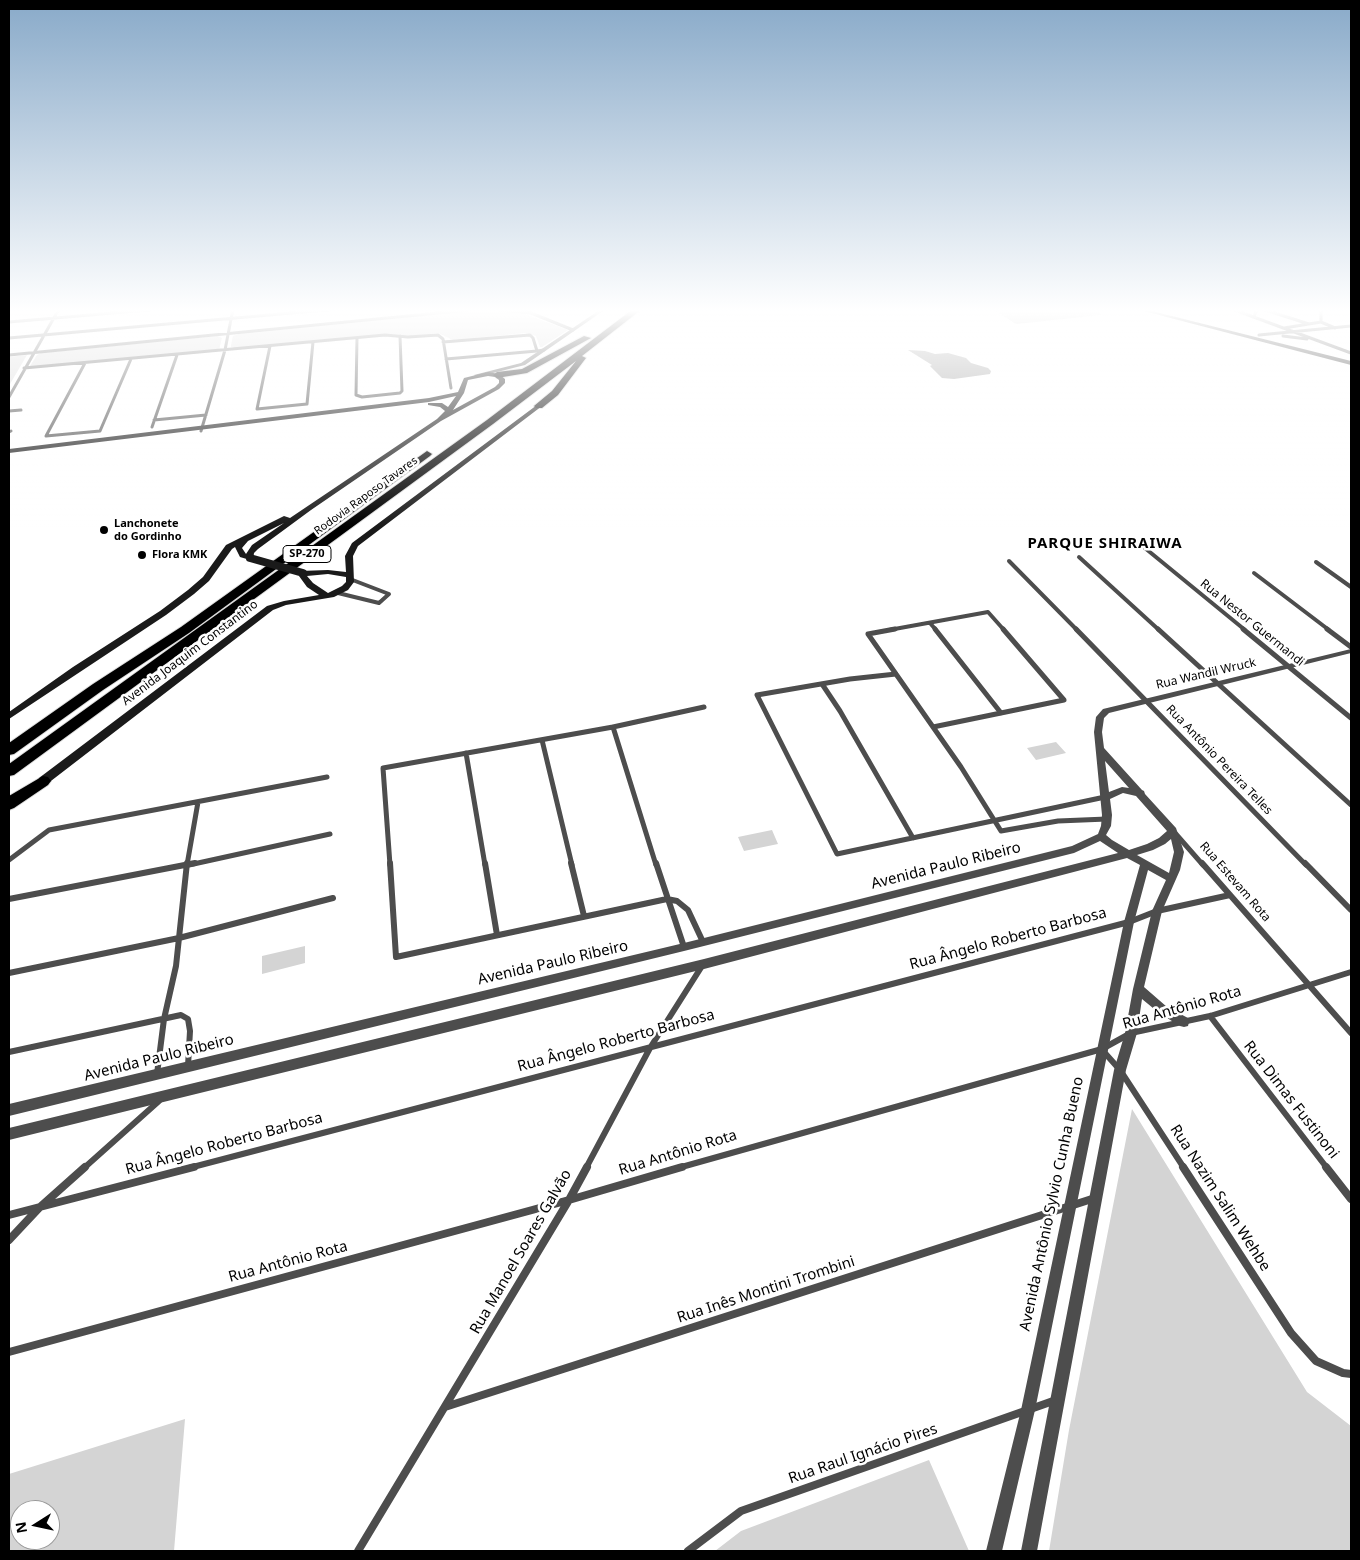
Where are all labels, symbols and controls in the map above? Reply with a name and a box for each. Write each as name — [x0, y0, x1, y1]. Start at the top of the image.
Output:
street label: Rodovia Raposo Tavares — [312, 454, 420, 538]
place label: Lanchonete do Gordinho — [114, 517, 182, 543]
marker: Lanchonete do Gordinho — [98, 524, 110, 536]
district label: PARQUE SHIRAIWA — [1026, 535, 1184, 553]
road number: SP-270 — [283, 546, 331, 562]
place label: Flora KMK — [152, 548, 207, 562]
marker: Flora KMK — [136, 549, 148, 561]
street label: Rua Nestor Guermandi — [1197, 577, 1307, 669]
street label: Avenida Joaquim Constantino — [119, 597, 261, 709]
street label: Rua Wandil Wruck — [1155, 656, 1257, 692]
street label: Rua Antônio Pereira Telles — [1163, 702, 1275, 818]
street label: Avenida Paulo Ribeiro — [869, 839, 1023, 893]
street label: Rua Estevam Rota — [1196, 839, 1274, 925]
street label: Rua Ângelo Roberto Barbosa — [908, 904, 1108, 974]
street label: Avenida Paulo Ribeiro — [476, 937, 630, 989]
street label: Rua Antônio Rota — [1121, 982, 1243, 1034]
street label: Rua Ângelo Roberto Barbosa — [516, 1006, 716, 1076]
street label: Avenida Paulo Ribeiro — [82, 1031, 236, 1085]
street label: Rua Dimas Fustinoni — [1239, 1038, 1343, 1162]
street label: Avenida Antônio Sylvio Cunha Bueno — [1016, 1075, 1088, 1333]
street label: Rua Ângelo Roberto Barbosa — [124, 1109, 324, 1179]
street label: Rua Nazim Salim Wehbe — [1166, 1121, 1274, 1275]
street label: Rua Antônio Rota — [617, 1126, 739, 1180]
street label: Rua Manoel Soares Galvão — [466, 1167, 576, 1337]
street label: Rua Antônio Rota — [226, 1237, 350, 1287]
street label: Rua Inês Montini Trombini — [675, 1253, 857, 1327]
street label: Rua Raul Ignácio Pires — [786, 1420, 940, 1488]
north arrow — [10, 1500, 60, 1550]
text: N — [10, 1520, 31, 1535]

